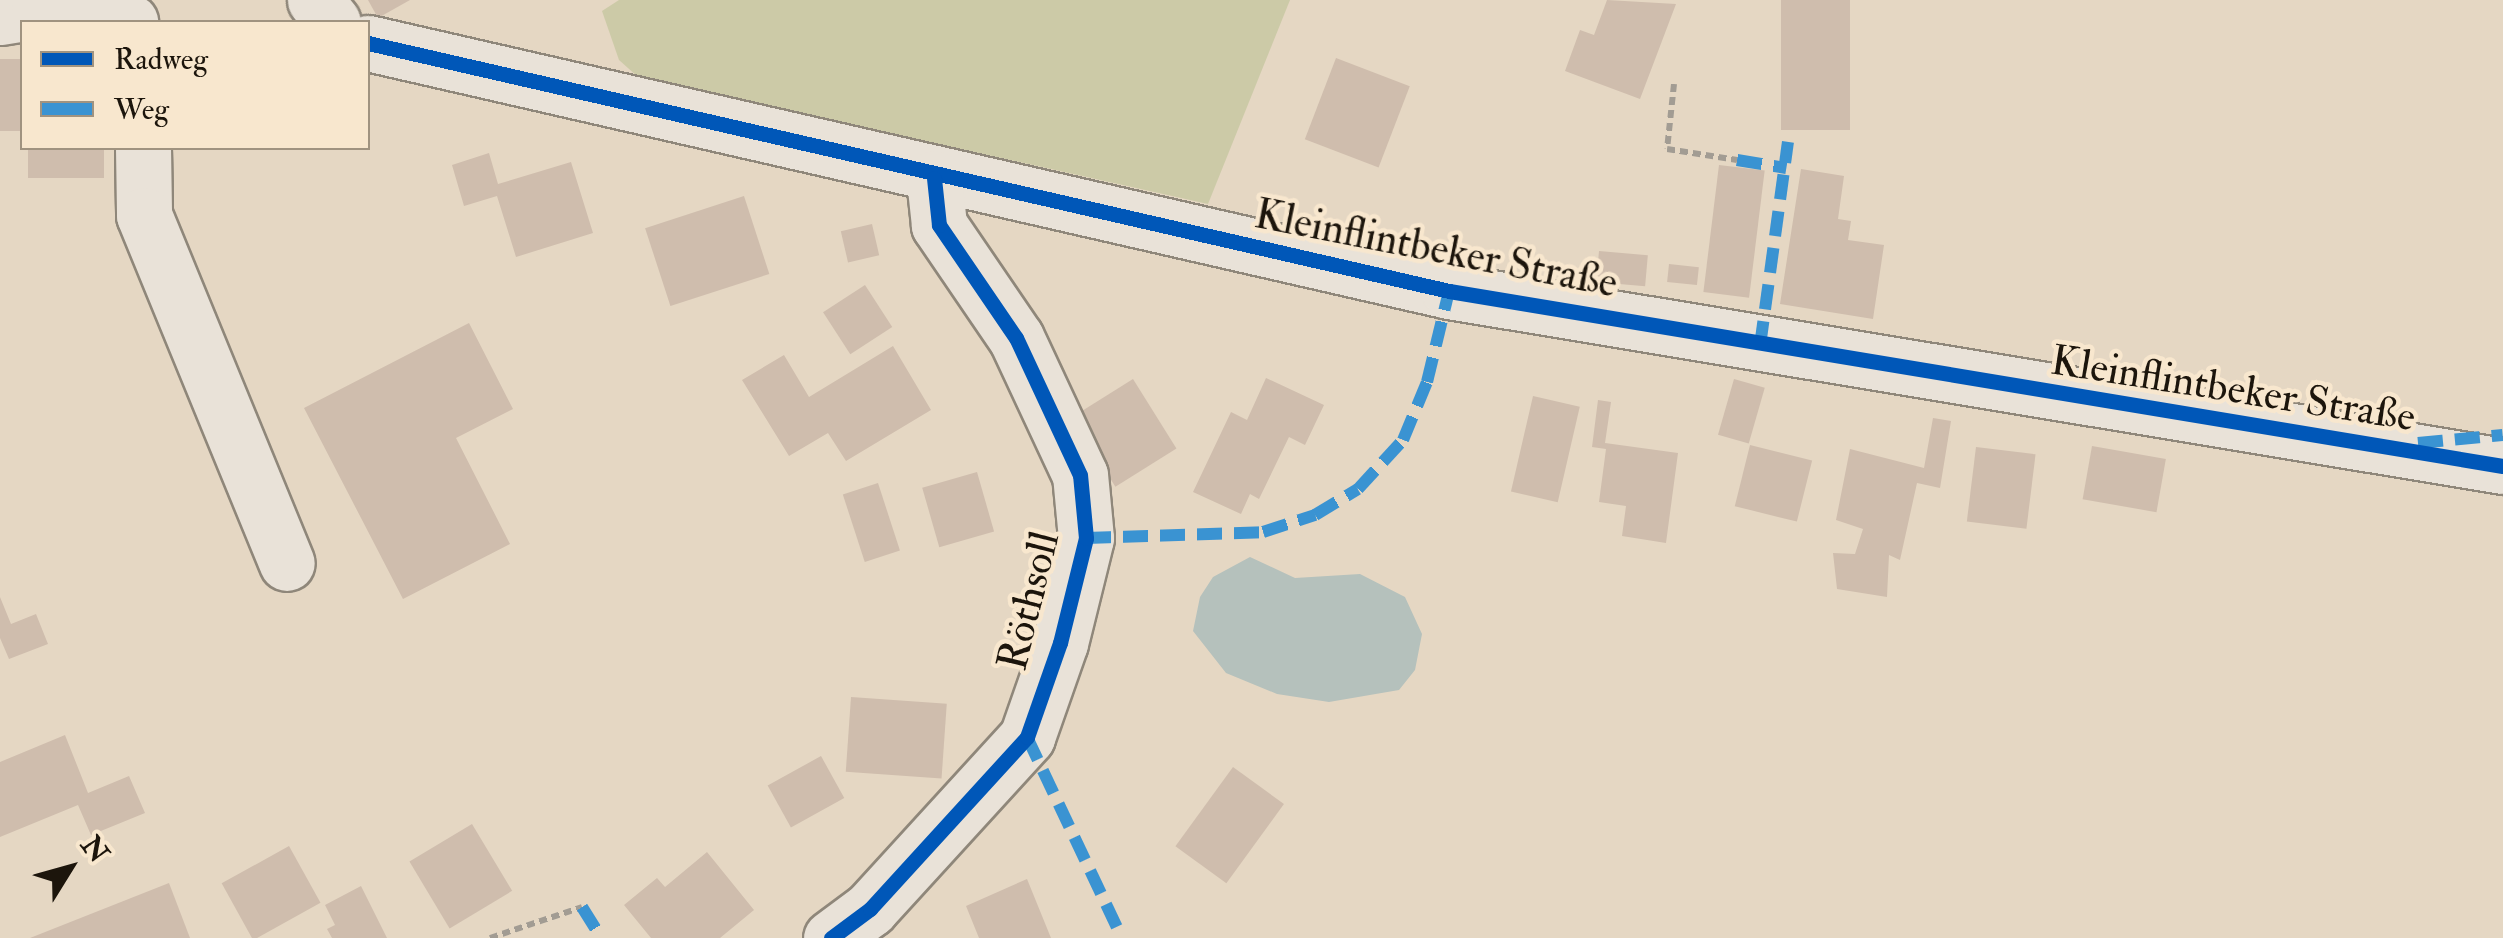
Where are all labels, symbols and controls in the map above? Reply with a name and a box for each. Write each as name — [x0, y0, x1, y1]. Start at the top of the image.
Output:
legend — [20, 20, 370, 150]
text: Radweg — [114, 41, 208, 78]
text: Weg — [114, 91, 169, 128]
street label: Kleinflintbeker Straße — [1251, 189, 1621, 309]
street label: Kleinflintbeker Straße — [2047, 335, 2419, 443]
street label: Röthsoll — [987, 526, 1071, 676]
north arrow — [20, 818, 120, 918]
text: N — [73, 829, 116, 870]

